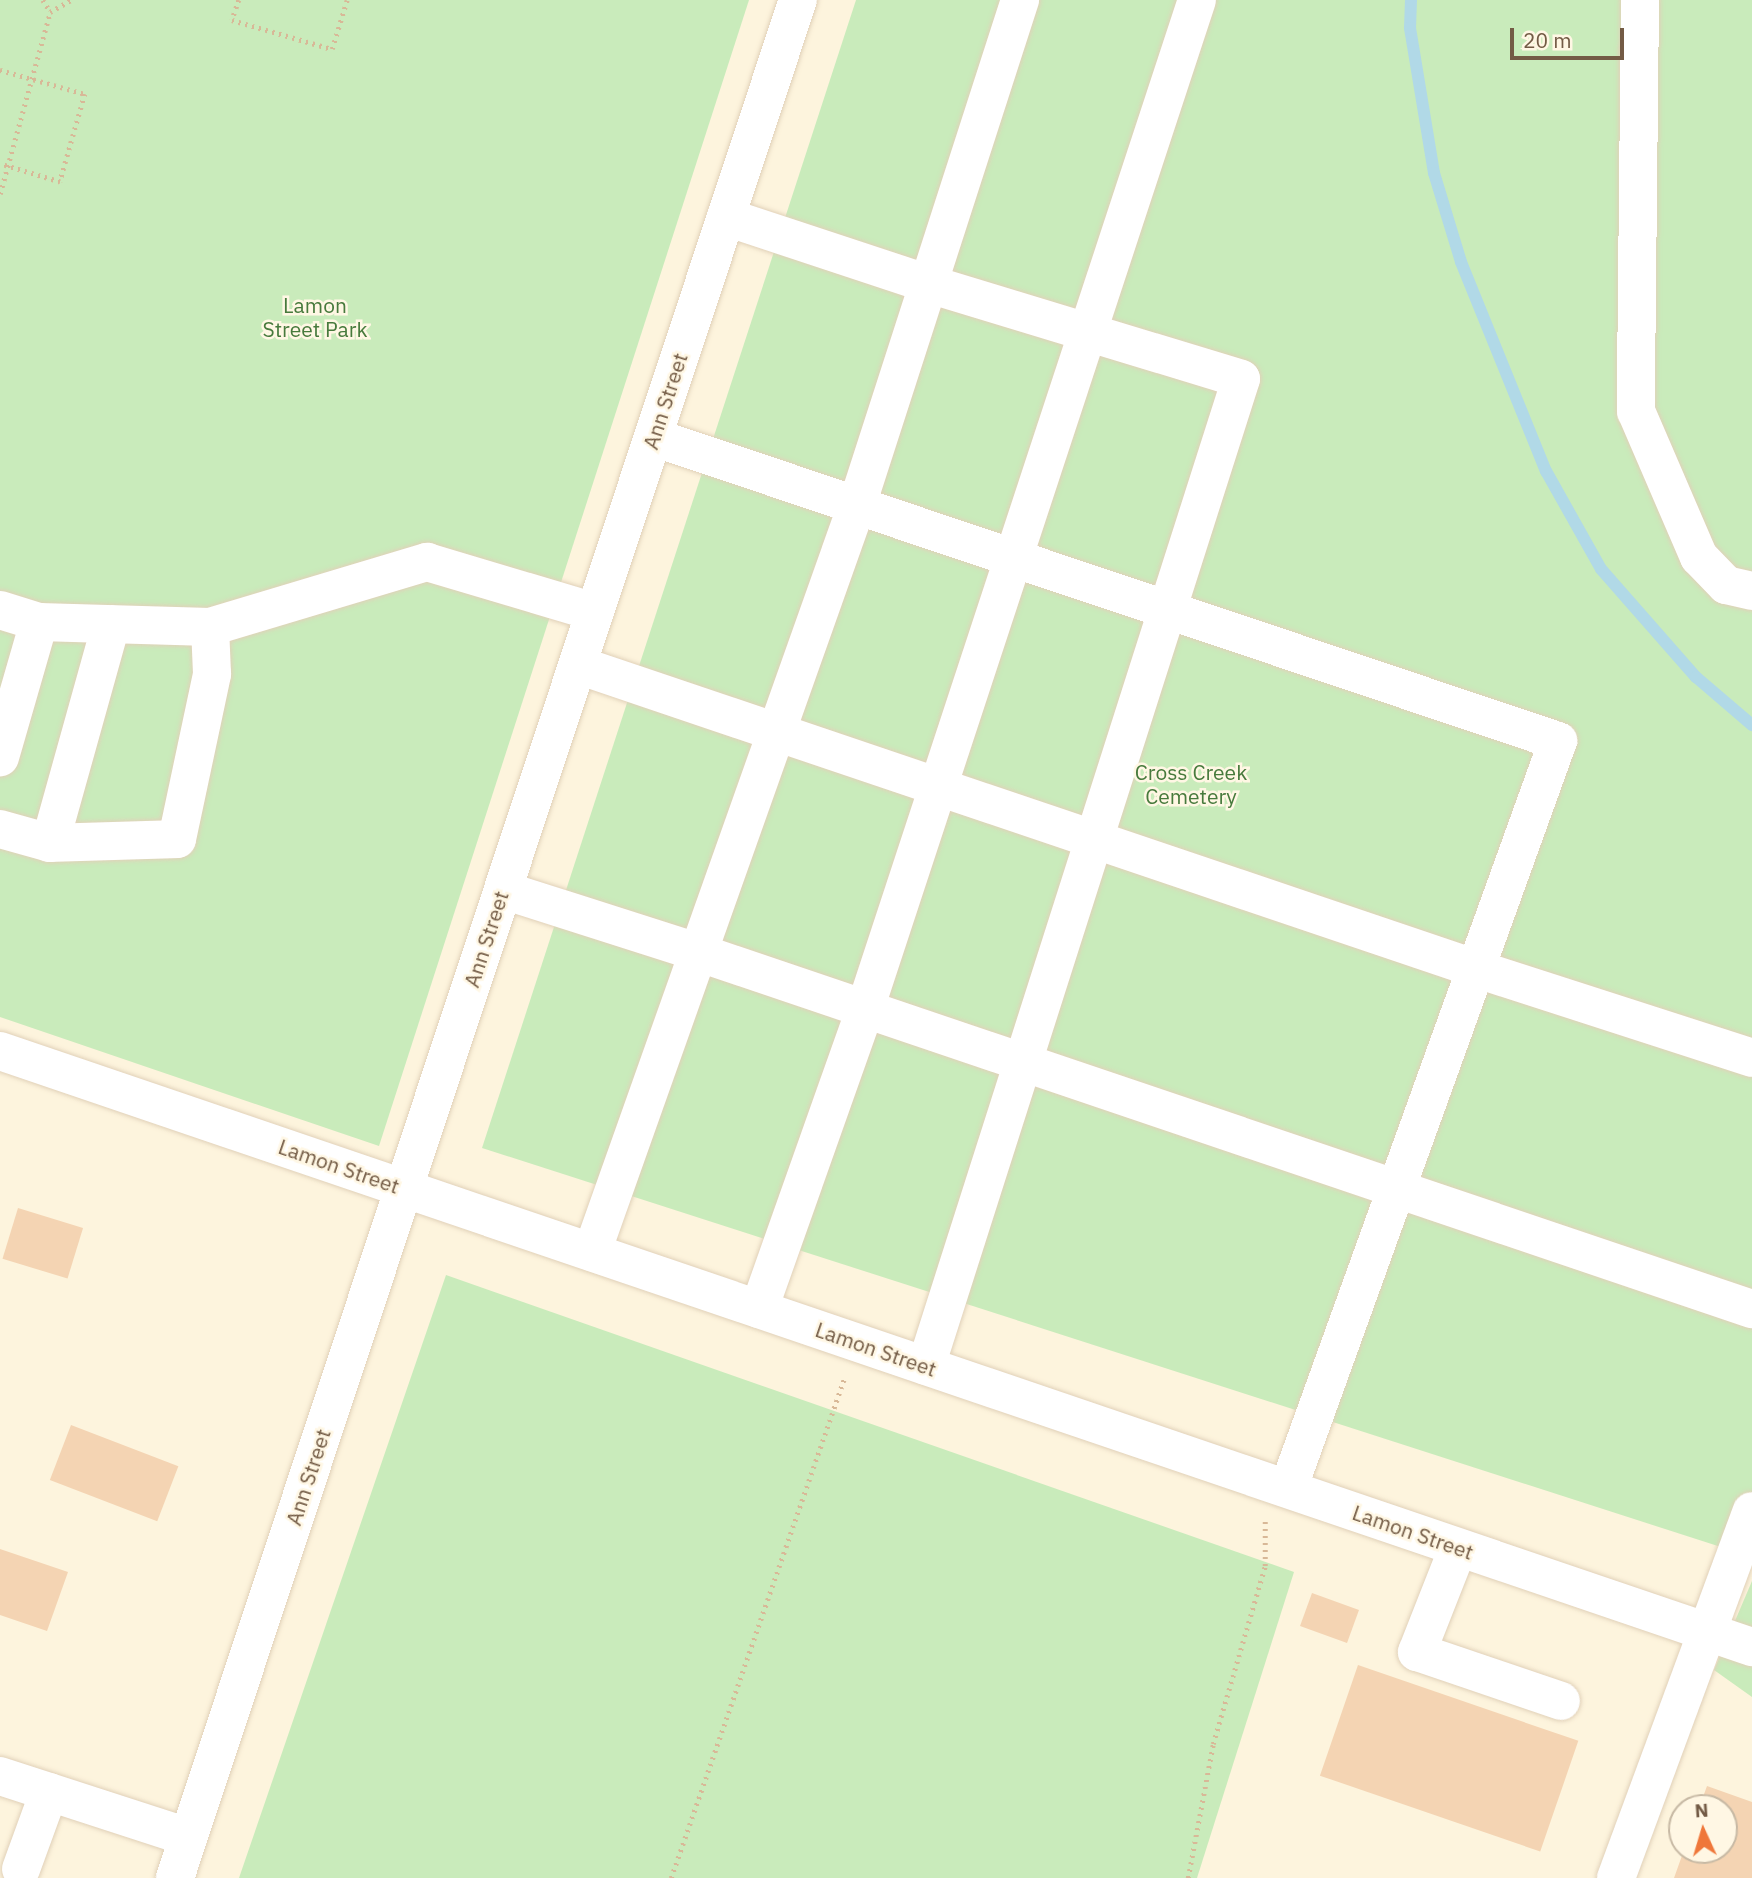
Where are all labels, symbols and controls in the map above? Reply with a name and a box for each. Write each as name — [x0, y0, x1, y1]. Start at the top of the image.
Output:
scale bar — [1514, 14, 1628, 58]
text: 20 m — [1523, 26, 1572, 54]
park label: Lamon Street Park — [262, 292, 368, 342]
street label: Ann Street — [638, 350, 692, 452]
park label: Cross Creek Cemetery — [1135, 759, 1247, 809]
street label: Ann Street — [459, 888, 513, 990]
street label: Lamon Street — [275, 1134, 403, 1198]
street label: Lamon Street — [812, 1317, 940, 1381]
street label: Ann Street — [281, 1426, 335, 1528]
street label: Lamon Street — [1349, 1500, 1477, 1564]
north arrow — [1668, 1794, 1738, 1864]
text: N — [1694, 1798, 1709, 1822]

